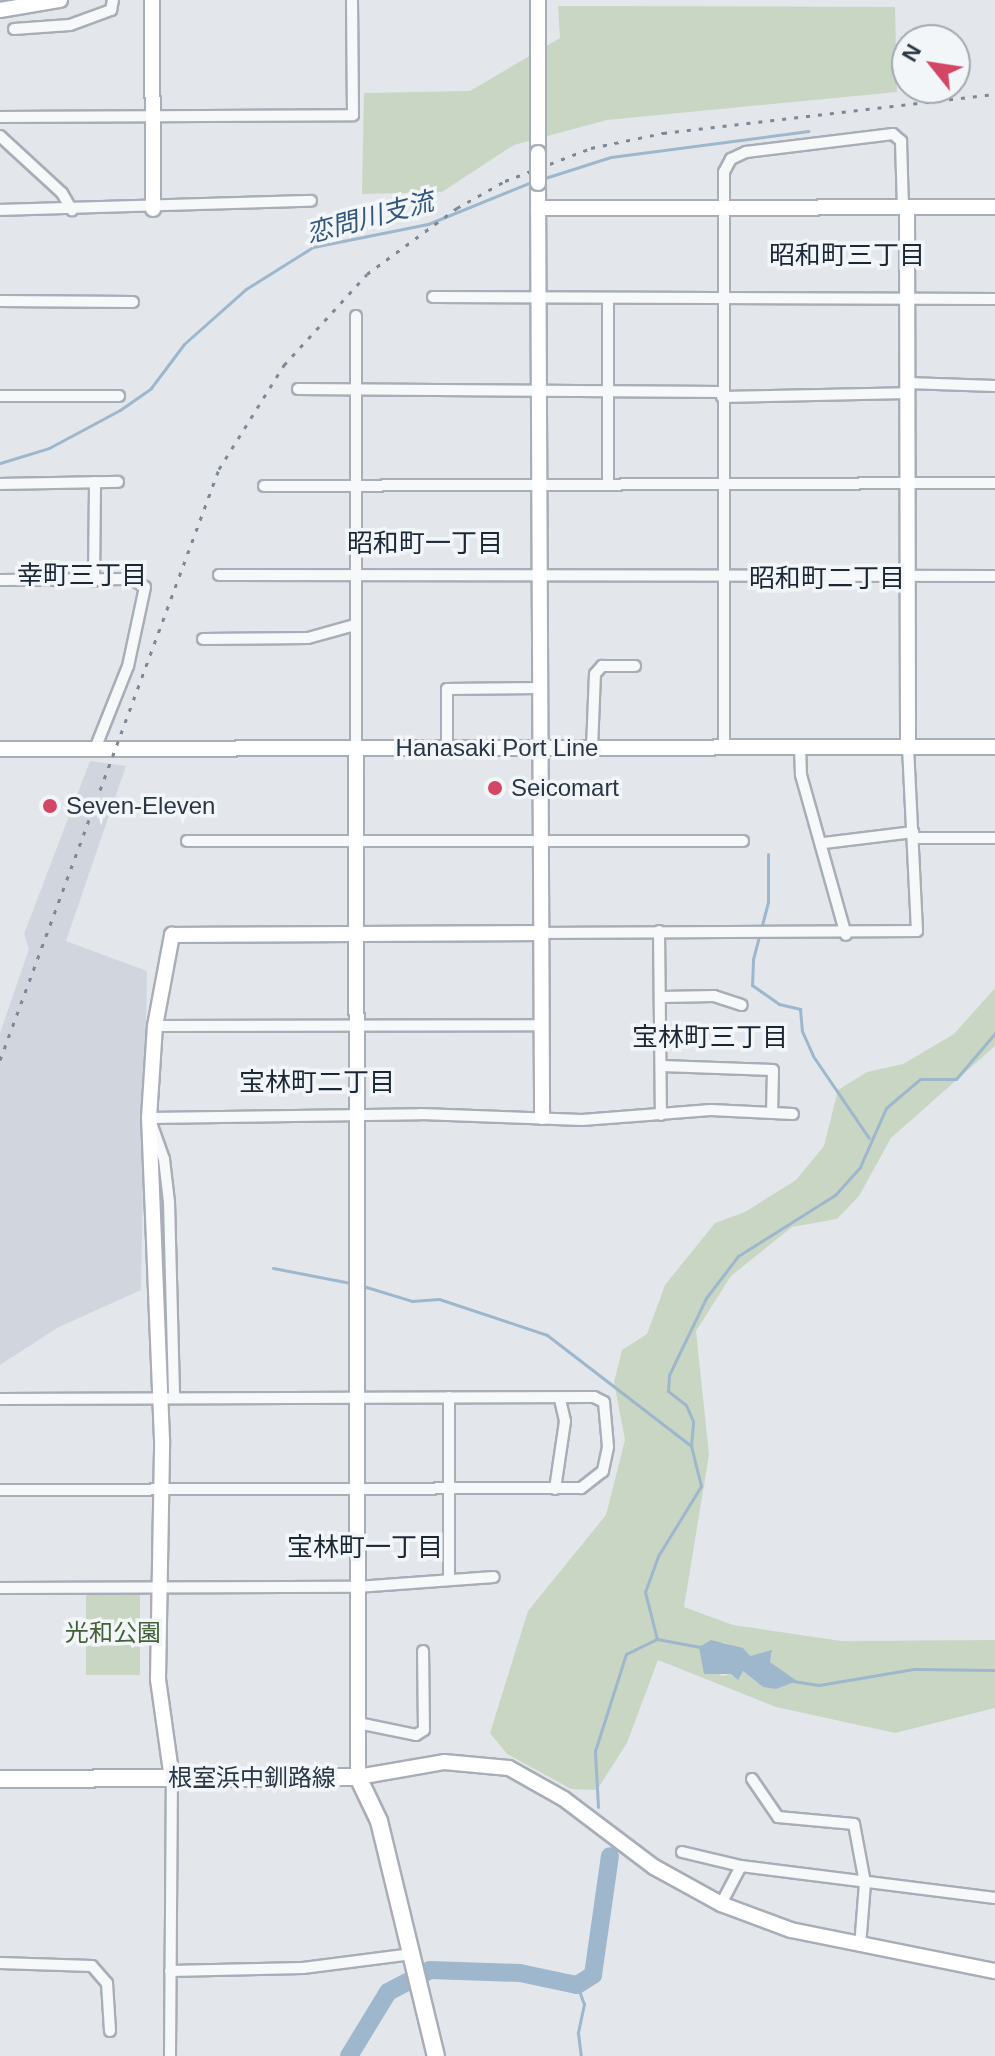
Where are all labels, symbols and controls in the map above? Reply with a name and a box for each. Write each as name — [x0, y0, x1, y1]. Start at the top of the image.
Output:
north arrow — [891, 24, 971, 104]
text: N — [897, 40, 926, 66]
water label: 恋問川支流 — [303, 186, 437, 250]
district label: 昭和町三丁目 — [769, 240, 925, 272]
district label: 昭和町一丁目 — [347, 528, 503, 560]
district label: 幸町三丁目 — [17, 560, 147, 592]
district label: 昭和町二丁目 — [749, 563, 905, 595]
street label: Hanasaki Port Line — [396, 734, 598, 762]
place label: Seicomart — [511, 774, 619, 802]
marker: Seicomart — [486, 779, 504, 797]
place label: Seven-Eleven — [66, 792, 215, 820]
marker: Seven-Eleven — [41, 797, 59, 815]
district label: 宝林町三丁目 — [632, 1022, 788, 1054]
district label: 宝林町二丁目 — [239, 1067, 395, 1099]
district label: 宝林町一丁目 — [287, 1532, 443, 1564]
park label: 光和公園 — [65, 1619, 161, 1647]
street label: 根室浜中釧路線 — [168, 1764, 336, 1792]

